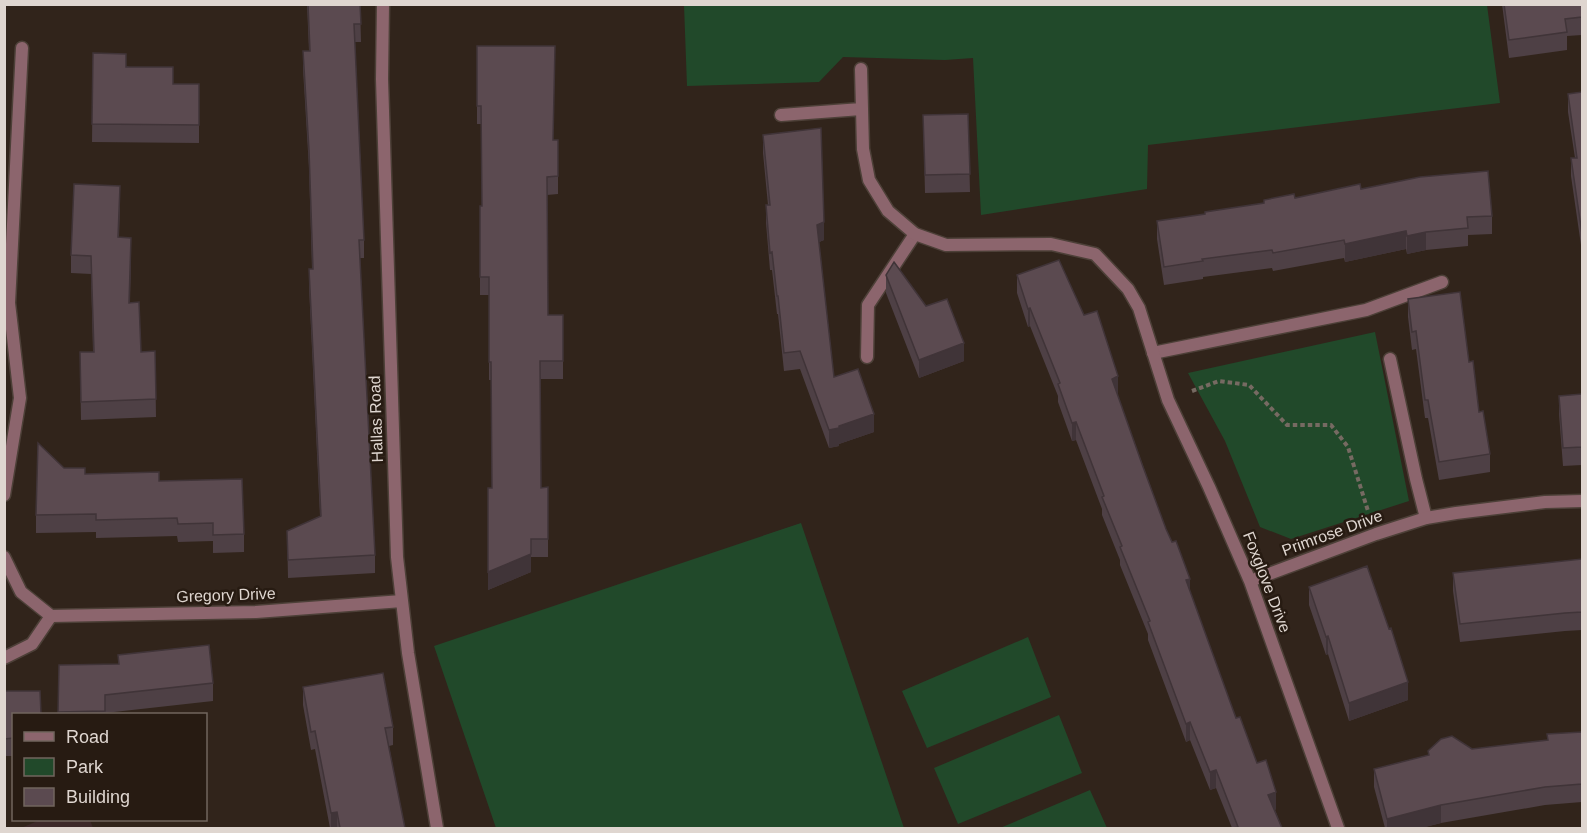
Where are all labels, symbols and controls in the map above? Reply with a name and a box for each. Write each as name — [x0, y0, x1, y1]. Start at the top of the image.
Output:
street label: Hallas Road — [366, 375, 386, 463]
street label: Primrose Drive — [1279, 507, 1385, 559]
street label: Foxglove Drive — [1240, 529, 1294, 635]
street label: Gregory Drive — [176, 585, 276, 605]
legend — [12, 713, 207, 821]
text: Road — [66, 727, 109, 747]
text: Park — [66, 757, 104, 777]
text: Building — [66, 787, 130, 807]

